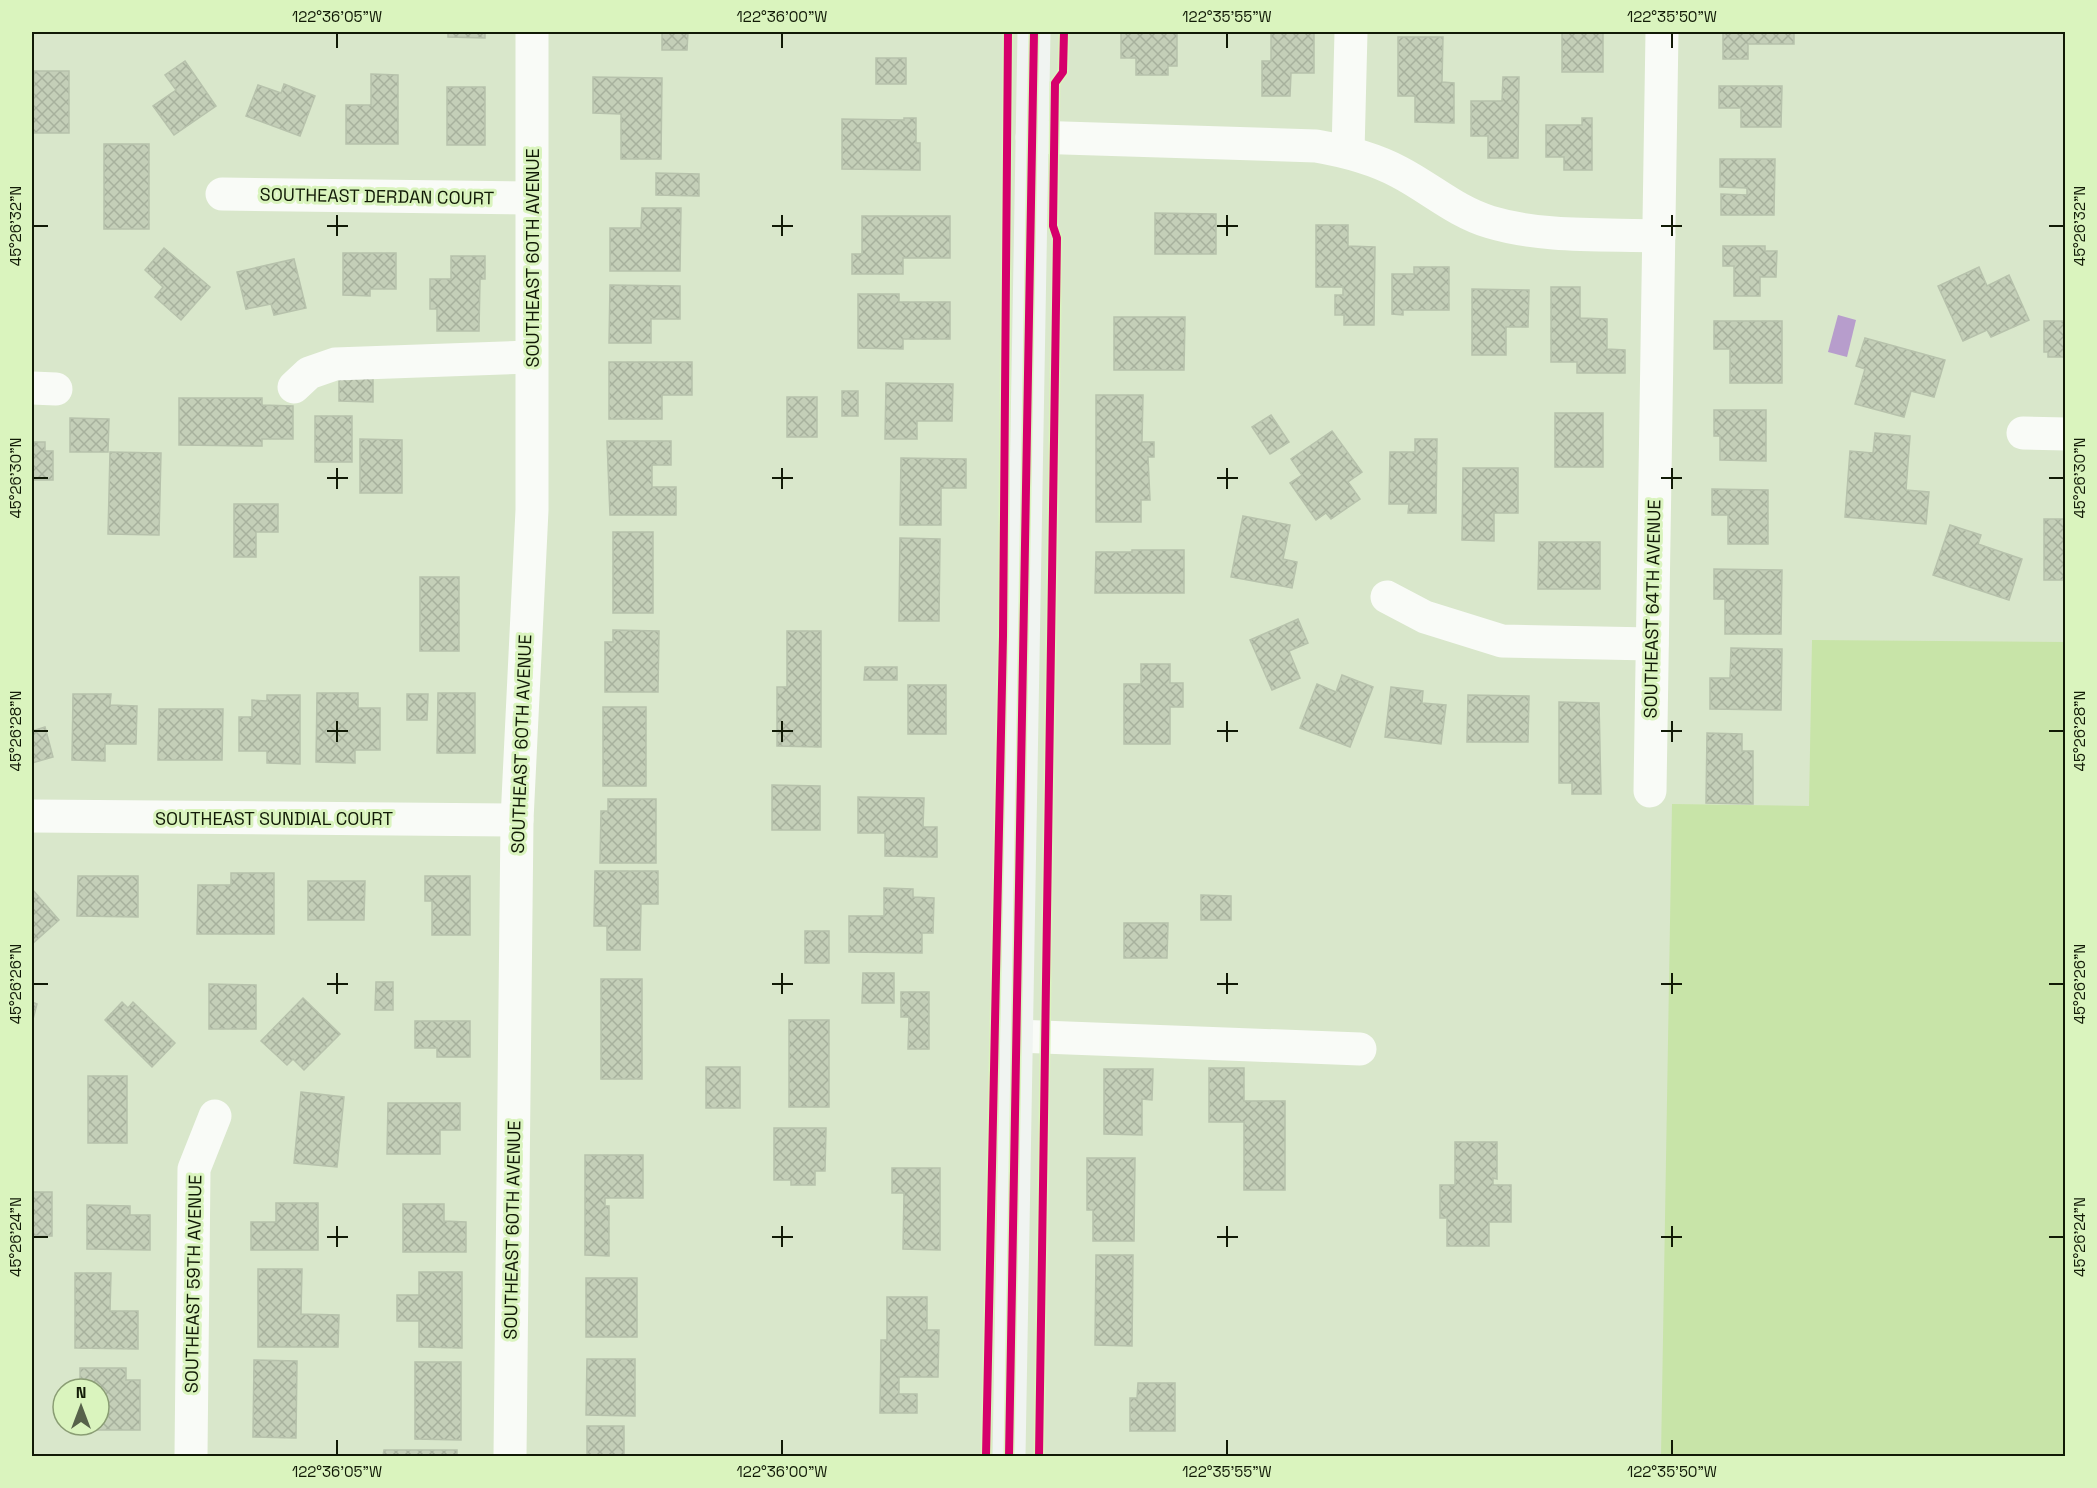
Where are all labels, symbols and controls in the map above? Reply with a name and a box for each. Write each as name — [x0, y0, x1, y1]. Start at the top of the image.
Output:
text: 122°36'05"W — [292, 7, 382, 26]
text: 122°36'00"W — [737, 7, 827, 26]
text: 122°35'55"W — [1182, 7, 1272, 26]
text: 122°35'50"W — [1627, 7, 1717, 26]
street label: SOUTHEAST 60TH AVENUE — [521, 148, 544, 368]
street label: SOUTHEAST DERDAN COURT — [260, 182, 495, 210]
text: 45°26'32"N — [6, 186, 25, 266]
text: 45°26'32"N — [2070, 186, 2089, 266]
text: 45°26'30"N — [6, 437, 25, 519]
text: 45°26'30"N — [2070, 437, 2089, 519]
street label: SOUTHEAST 64TH AVENUE — [1639, 499, 1665, 719]
street label: SOUTHEAST 60TH AVENUE — [506, 634, 536, 854]
text: 45°26'28"N — [6, 691, 25, 771]
text: 45°26'28"N — [2070, 691, 2089, 771]
street label: SOUTHEAST SUNDIAL COURT — [155, 807, 393, 830]
text: 45°26'26"N — [6, 944, 25, 1024]
text: 45°26'26"N — [2070, 944, 2089, 1024]
street label: SOUTHEAST 60TH AVENUE — [499, 1120, 525, 1340]
street label: SOUTHEAST 59TH AVENUE — [180, 1175, 206, 1393]
text: 45°26'24"N — [6, 1197, 25, 1277]
text: 45°26'24"N — [2070, 1197, 2089, 1277]
north arrow — [51, 1377, 111, 1437]
text: N — [76, 1382, 86, 1403]
text: 122°36'05"W — [292, 1462, 382, 1481]
text: 122°36'00"W — [737, 1462, 827, 1481]
text: 122°35'55"W — [1182, 1462, 1272, 1481]
text: 122°35'50"W — [1627, 1462, 1717, 1481]

